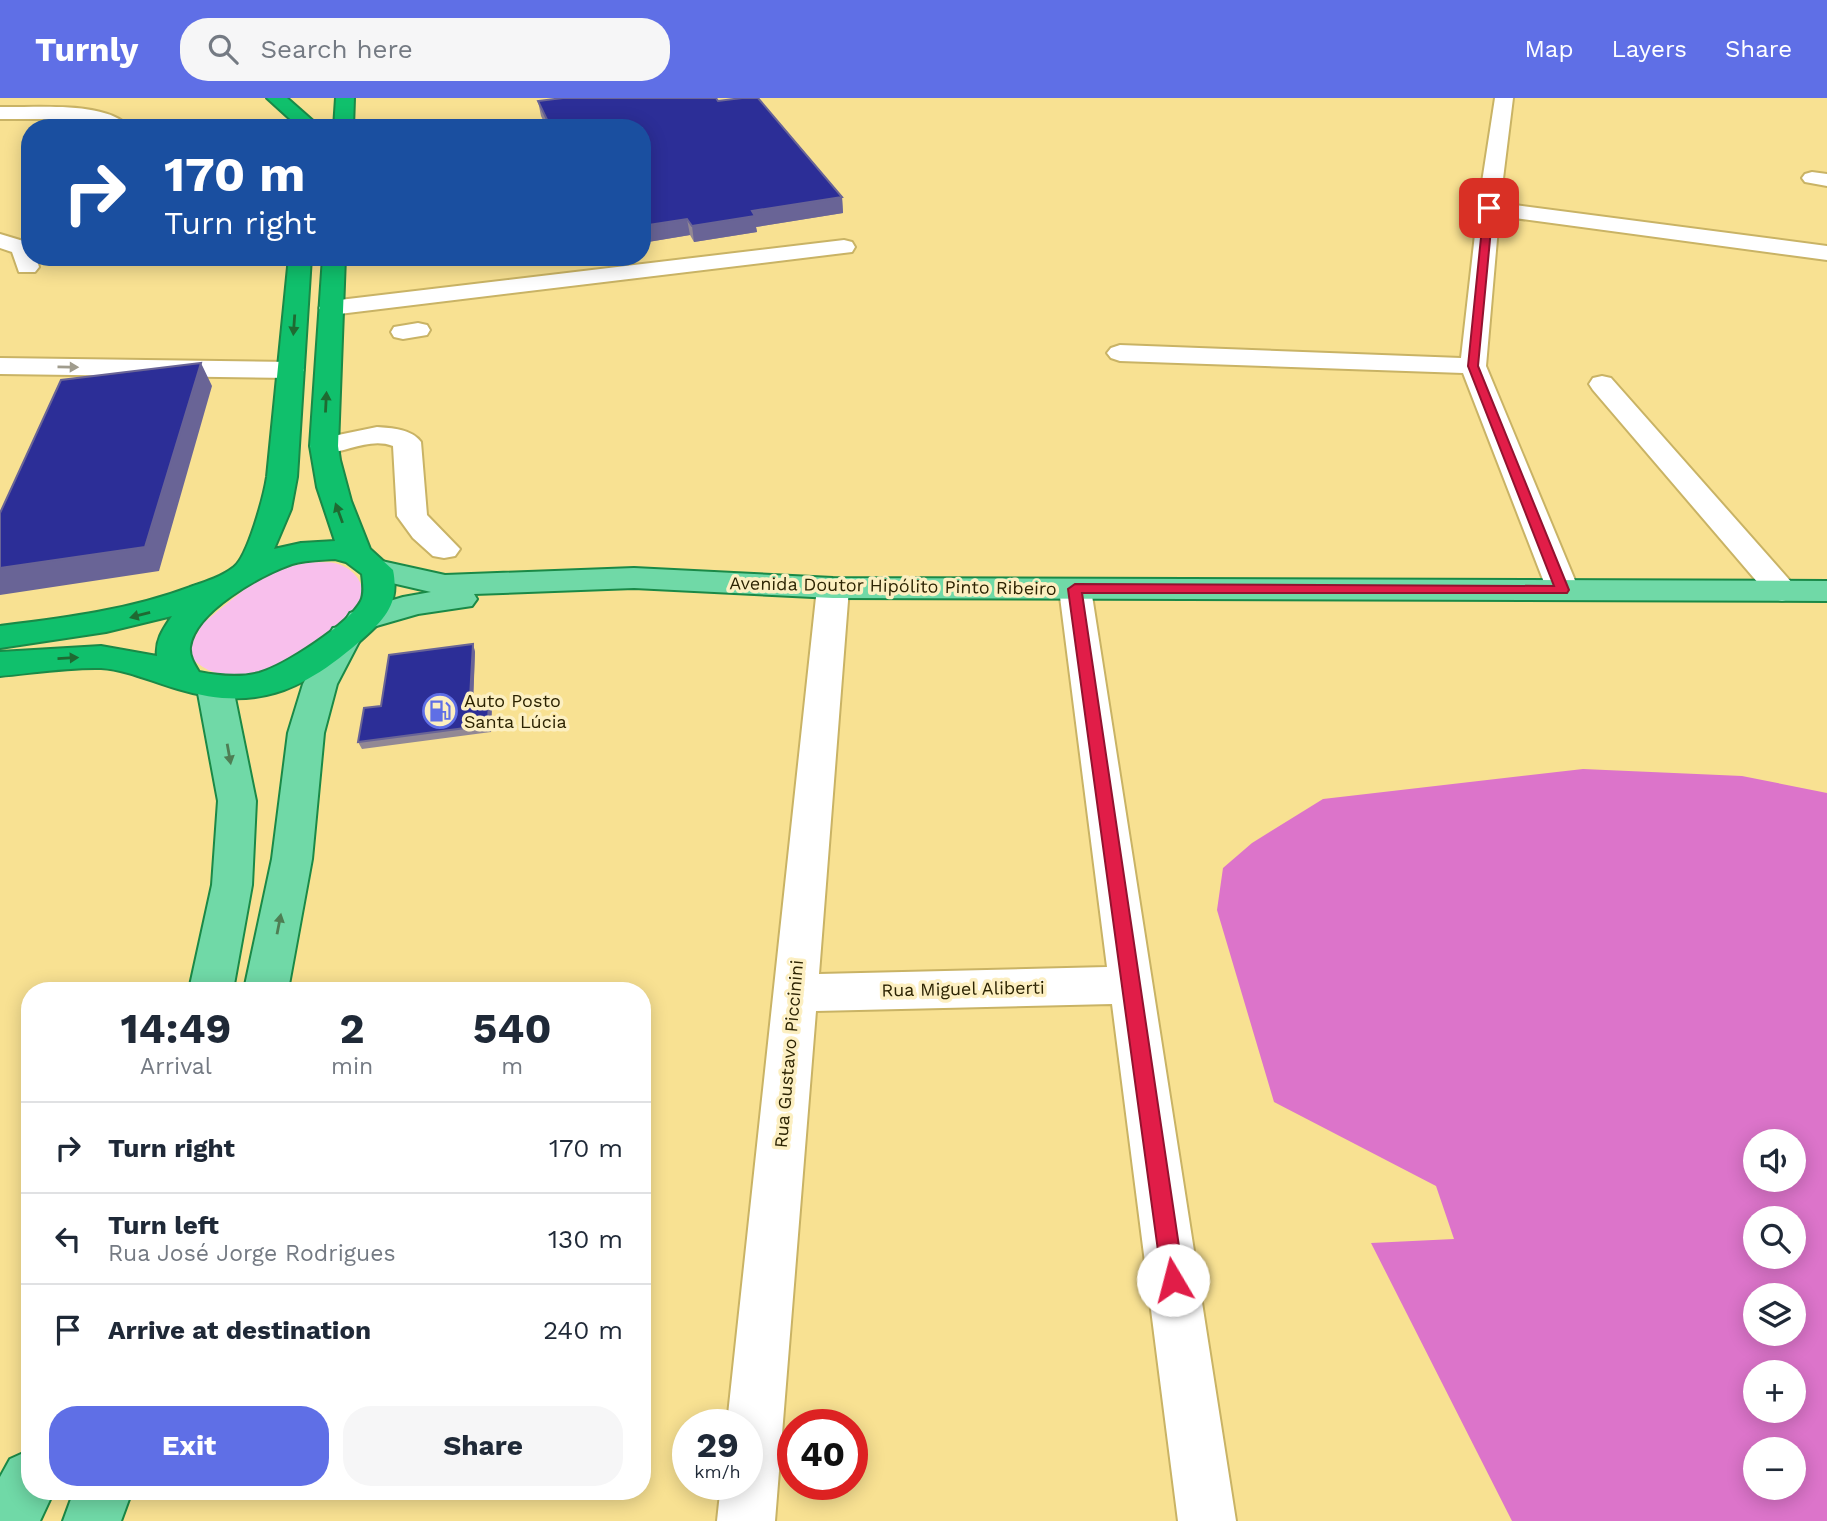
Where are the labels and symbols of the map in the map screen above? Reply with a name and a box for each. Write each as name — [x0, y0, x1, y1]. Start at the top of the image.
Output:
pin — [1459, 178, 1519, 238]
one-way arrow — [289, 314, 300, 336]
one-way arrow — [57, 361, 79, 373]
one-way arrow — [321, 391, 332, 413]
one-way arrow — [334, 502, 345, 523]
street label: Avenida Doutor Hipólito Pinto Ribeiro — [729, 572, 1057, 599]
one-way arrow — [129, 610, 151, 621]
one-way arrow — [57, 653, 79, 664]
place label: Auto Posto Santa Lúcia — [464, 690, 567, 732]
fuel station icon: Auto Posto Santa Lúcia — [421, 692, 459, 730]
one-way arrow — [224, 743, 235, 765]
one-way arrow — [274, 912, 285, 934]
street label: Rua Gustavo Piccinini — [770, 959, 807, 1149]
street label: Rua Miguel Aliberti — [881, 977, 1045, 1000]
position arrow — [1136, 1243, 1210, 1317]
speed limit sign: 40 — [777, 1409, 868, 1500]

